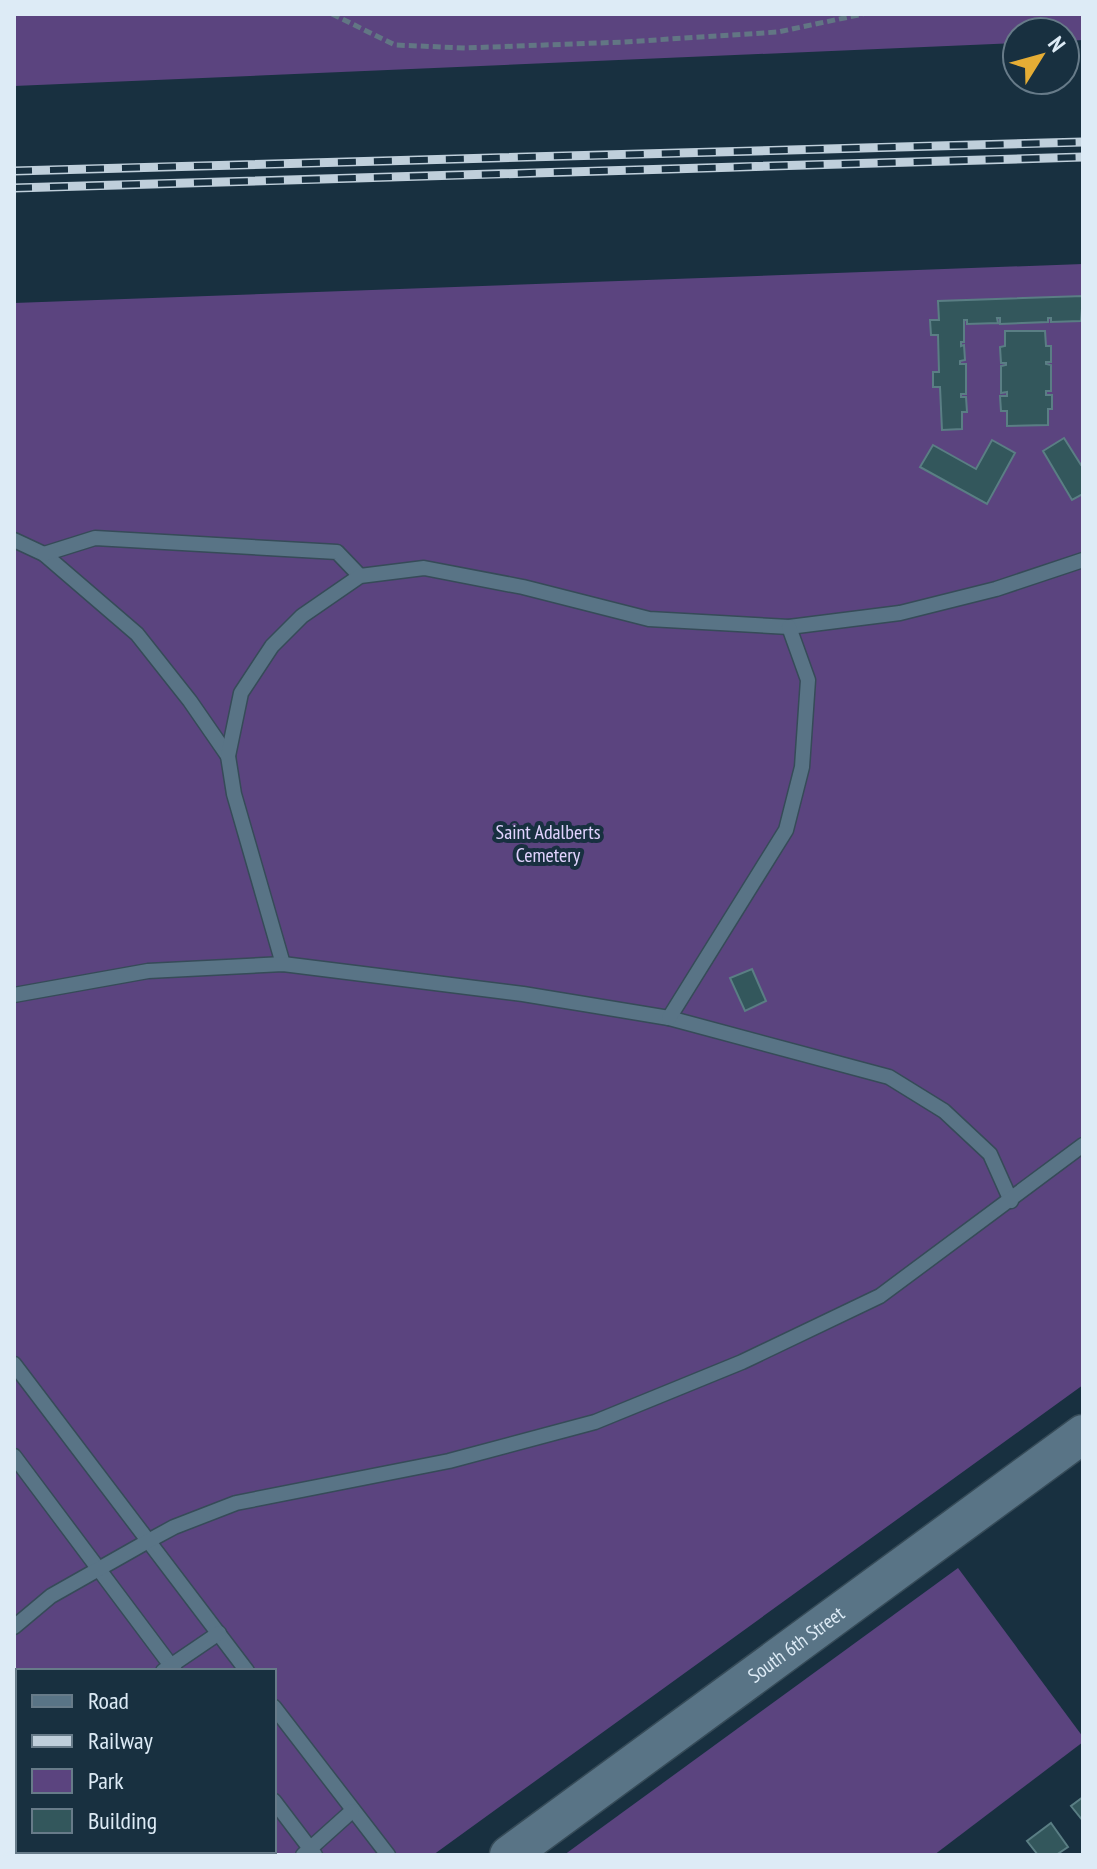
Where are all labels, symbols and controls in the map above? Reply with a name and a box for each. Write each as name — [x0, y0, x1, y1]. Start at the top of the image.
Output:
north arrow — [1001, 16, 1081, 96]
text: N — [1042, 31, 1072, 57]
park label: Saint Adalberts Cemetery — [496, 819, 601, 868]
street label: South 6th Street — [743, 1600, 850, 1688]
legend — [16, 1669, 276, 1853]
text: Road — [88, 1685, 129, 1716]
text: Railway — [88, 1725, 153, 1756]
text: Park — [88, 1765, 124, 1796]
text: Building — [88, 1805, 157, 1836]

